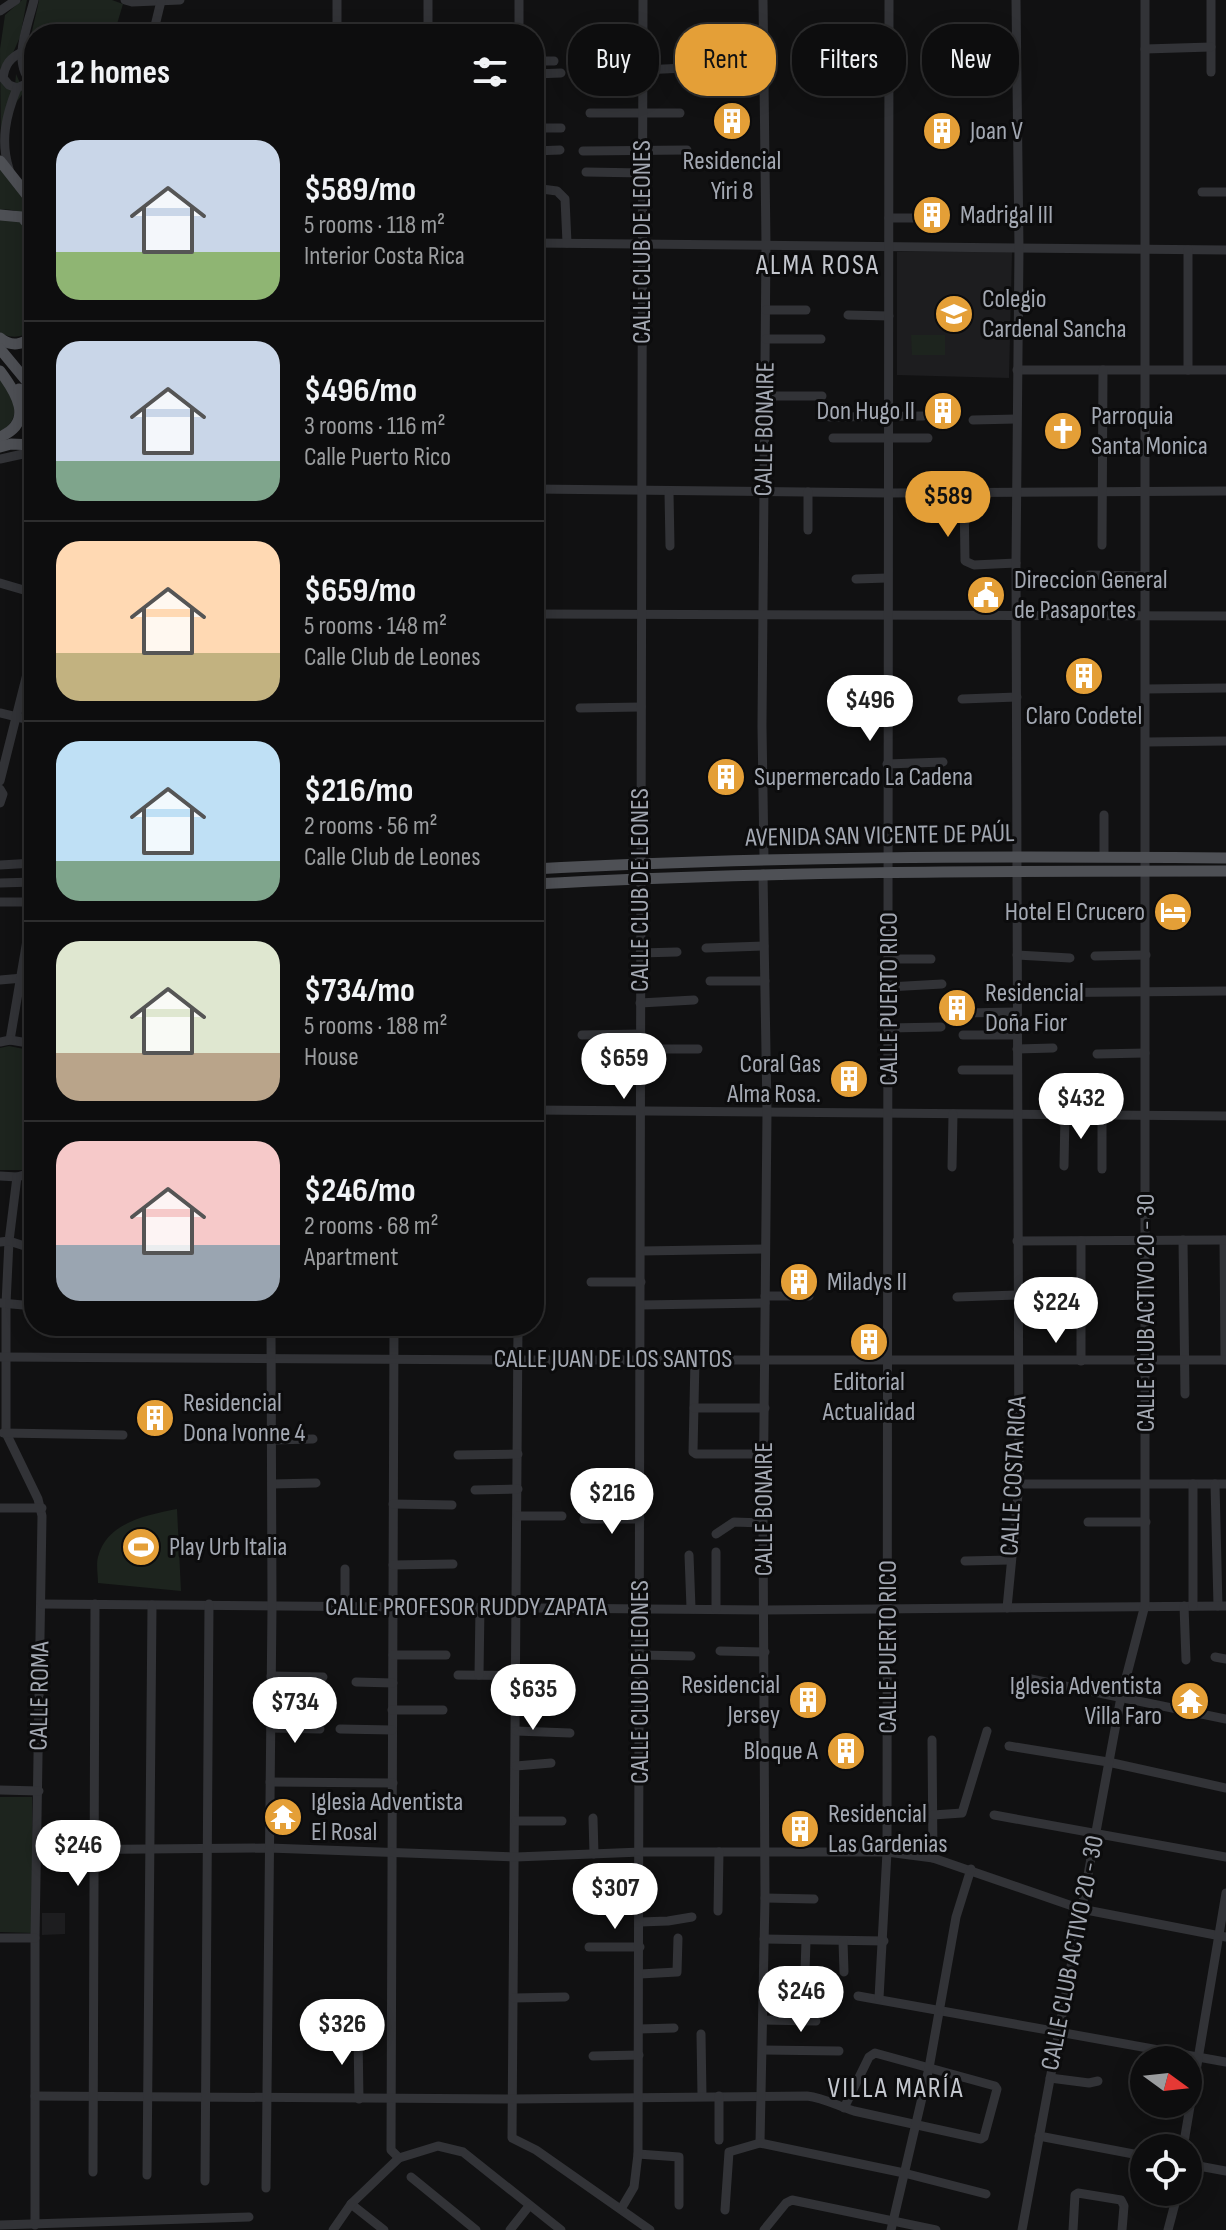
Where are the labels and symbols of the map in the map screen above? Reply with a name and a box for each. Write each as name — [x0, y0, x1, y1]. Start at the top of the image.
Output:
building icon: Residencial Yiri 8 — [711, 100, 753, 142]
building icon: Joan V — [921, 110, 963, 152]
place label: Joan V — [969, 116, 1023, 147]
street label: CALLE CLUB DE LEONES — [627, 140, 658, 344]
place label: Residencial Yiri 8 — [683, 146, 781, 207]
building icon: Madrigal III — [911, 194, 953, 236]
place label: Madrigal III — [960, 200, 1053, 231]
district label: ALMA ROSA — [755, 249, 880, 282]
place label: Colegio Cardenal Sancha — [982, 284, 1126, 345]
school or university icon: Colegio Cardenal Sancha — [933, 293, 975, 335]
street label: CALLE BONAIRE — [748, 361, 782, 497]
building icon: Don Hugo II — [922, 390, 964, 432]
place label: Don Hugo II — [816, 396, 915, 427]
place label: Parroquia Santa Monica — [1091, 401, 1208, 462]
church icon: Parroquia Santa Monica — [1042, 410, 1084, 452]
pin: $589 — [901, 471, 995, 539]
place label: Direccion General de Pasaportes — [1014, 565, 1168, 626]
public building icon: Direccion General de Pasaportes — [965, 574, 1007, 616]
building icon: Claro Codetel — [1063, 655, 1105, 697]
pin: $496 — [823, 675, 917, 743]
place label: Claro Codetel — [1026, 701, 1142, 732]
building icon: Supermercado La Cadena — [705, 756, 747, 798]
place label: Supermercado La Cadena — [754, 762, 973, 793]
street label: CALLE CLUB DE LEONES — [625, 788, 656, 992]
street label: AVENIDA SAN VICENTE DE PAÚL — [744, 818, 1015, 854]
hotel icon: Hotel El Crucero — [1152, 891, 1194, 933]
place label: Hotel El Crucero — [1005, 897, 1145, 928]
street label: CALLE PUERTO RICO — [874, 912, 905, 1086]
place label: Residencial Doña Fior — [985, 978, 1084, 1039]
building icon: Residencial Doña Fior — [936, 987, 978, 1029]
pin: $659 — [577, 1033, 671, 1101]
place label: Coral Gas Alma Rosa. — [726, 1049, 821, 1110]
building icon: Coral Gas Alma Rosa. — [828, 1058, 870, 1100]
pin: $432 — [1034, 1073, 1128, 1141]
street label: CALLE CLUB ACTIVO 20 - 30 — [1131, 1194, 1162, 1432]
building icon: Miladys II — [778, 1261, 820, 1303]
place label: Miladys II — [827, 1267, 907, 1298]
pin: $224 — [1009, 1277, 1103, 1345]
building icon: Editorial Actualidad — [848, 1321, 890, 1363]
street label: CALLE JUAN DE LOS SANTOS — [494, 1344, 732, 1375]
place label: Editorial Actualidad — [822, 1367, 915, 1428]
place label: Residencial Dona Ivonne 4 — [183, 1388, 306, 1449]
street label: CALLE COSTA RICA — [994, 1395, 1034, 1557]
building icon: Residencial Dona Ivonne 4 — [134, 1397, 176, 1439]
street label: CALLE BONAIRE — [749, 1442, 780, 1576]
pin: $216 — [565, 1468, 659, 1536]
sports icon: Play Urb Italia — [120, 1526, 162, 1568]
place label: Play Urb Italia — [169, 1532, 287, 1563]
street label: CALLE PUERTO RICO — [873, 1560, 904, 1734]
street label: CALLE CLUB DE LEONES — [625, 1580, 656, 1784]
street label: CALLE PROFESOR RUDDY ZAPATA — [325, 1592, 608, 1623]
street label: CALLE ROMA — [24, 1640, 56, 1751]
pin: $635 — [486, 1664, 580, 1732]
place label: Residencial Jersey — [681, 1670, 780, 1731]
place label: Iglesia Adventista Villa Faro — [1010, 1671, 1162, 1732]
pin: $734 — [248, 1677, 342, 1745]
building icon: Residencial Jersey — [787, 1679, 829, 1721]
temple icon: Iglesia Adventista Villa Faro — [1169, 1680, 1211, 1722]
building icon: Bloque A — [825, 1730, 867, 1772]
place label: Bloque A — [743, 1736, 819, 1767]
place label: Iglesia Adventista El Rosal — [311, 1787, 463, 1848]
temple icon: Iglesia Adventista El Rosal — [262, 1796, 304, 1838]
place label: Residencial Las Gardenias — [828, 1799, 948, 1860]
building icon: Residencial Las Gardenias — [779, 1808, 821, 1850]
pin: $246 — [31, 1820, 125, 1888]
street label: CALLE CLUB ACTIVO 20 - 30 — [1035, 1833, 1111, 2073]
pin: $307 — [568, 1863, 662, 1931]
pin: $246 — [754, 1966, 848, 2034]
pin: $326 — [295, 1999, 389, 2067]
north arrow — [1130, 2046, 1202, 2118]
district label: VILLA MARÍA — [828, 2072, 964, 2105]

